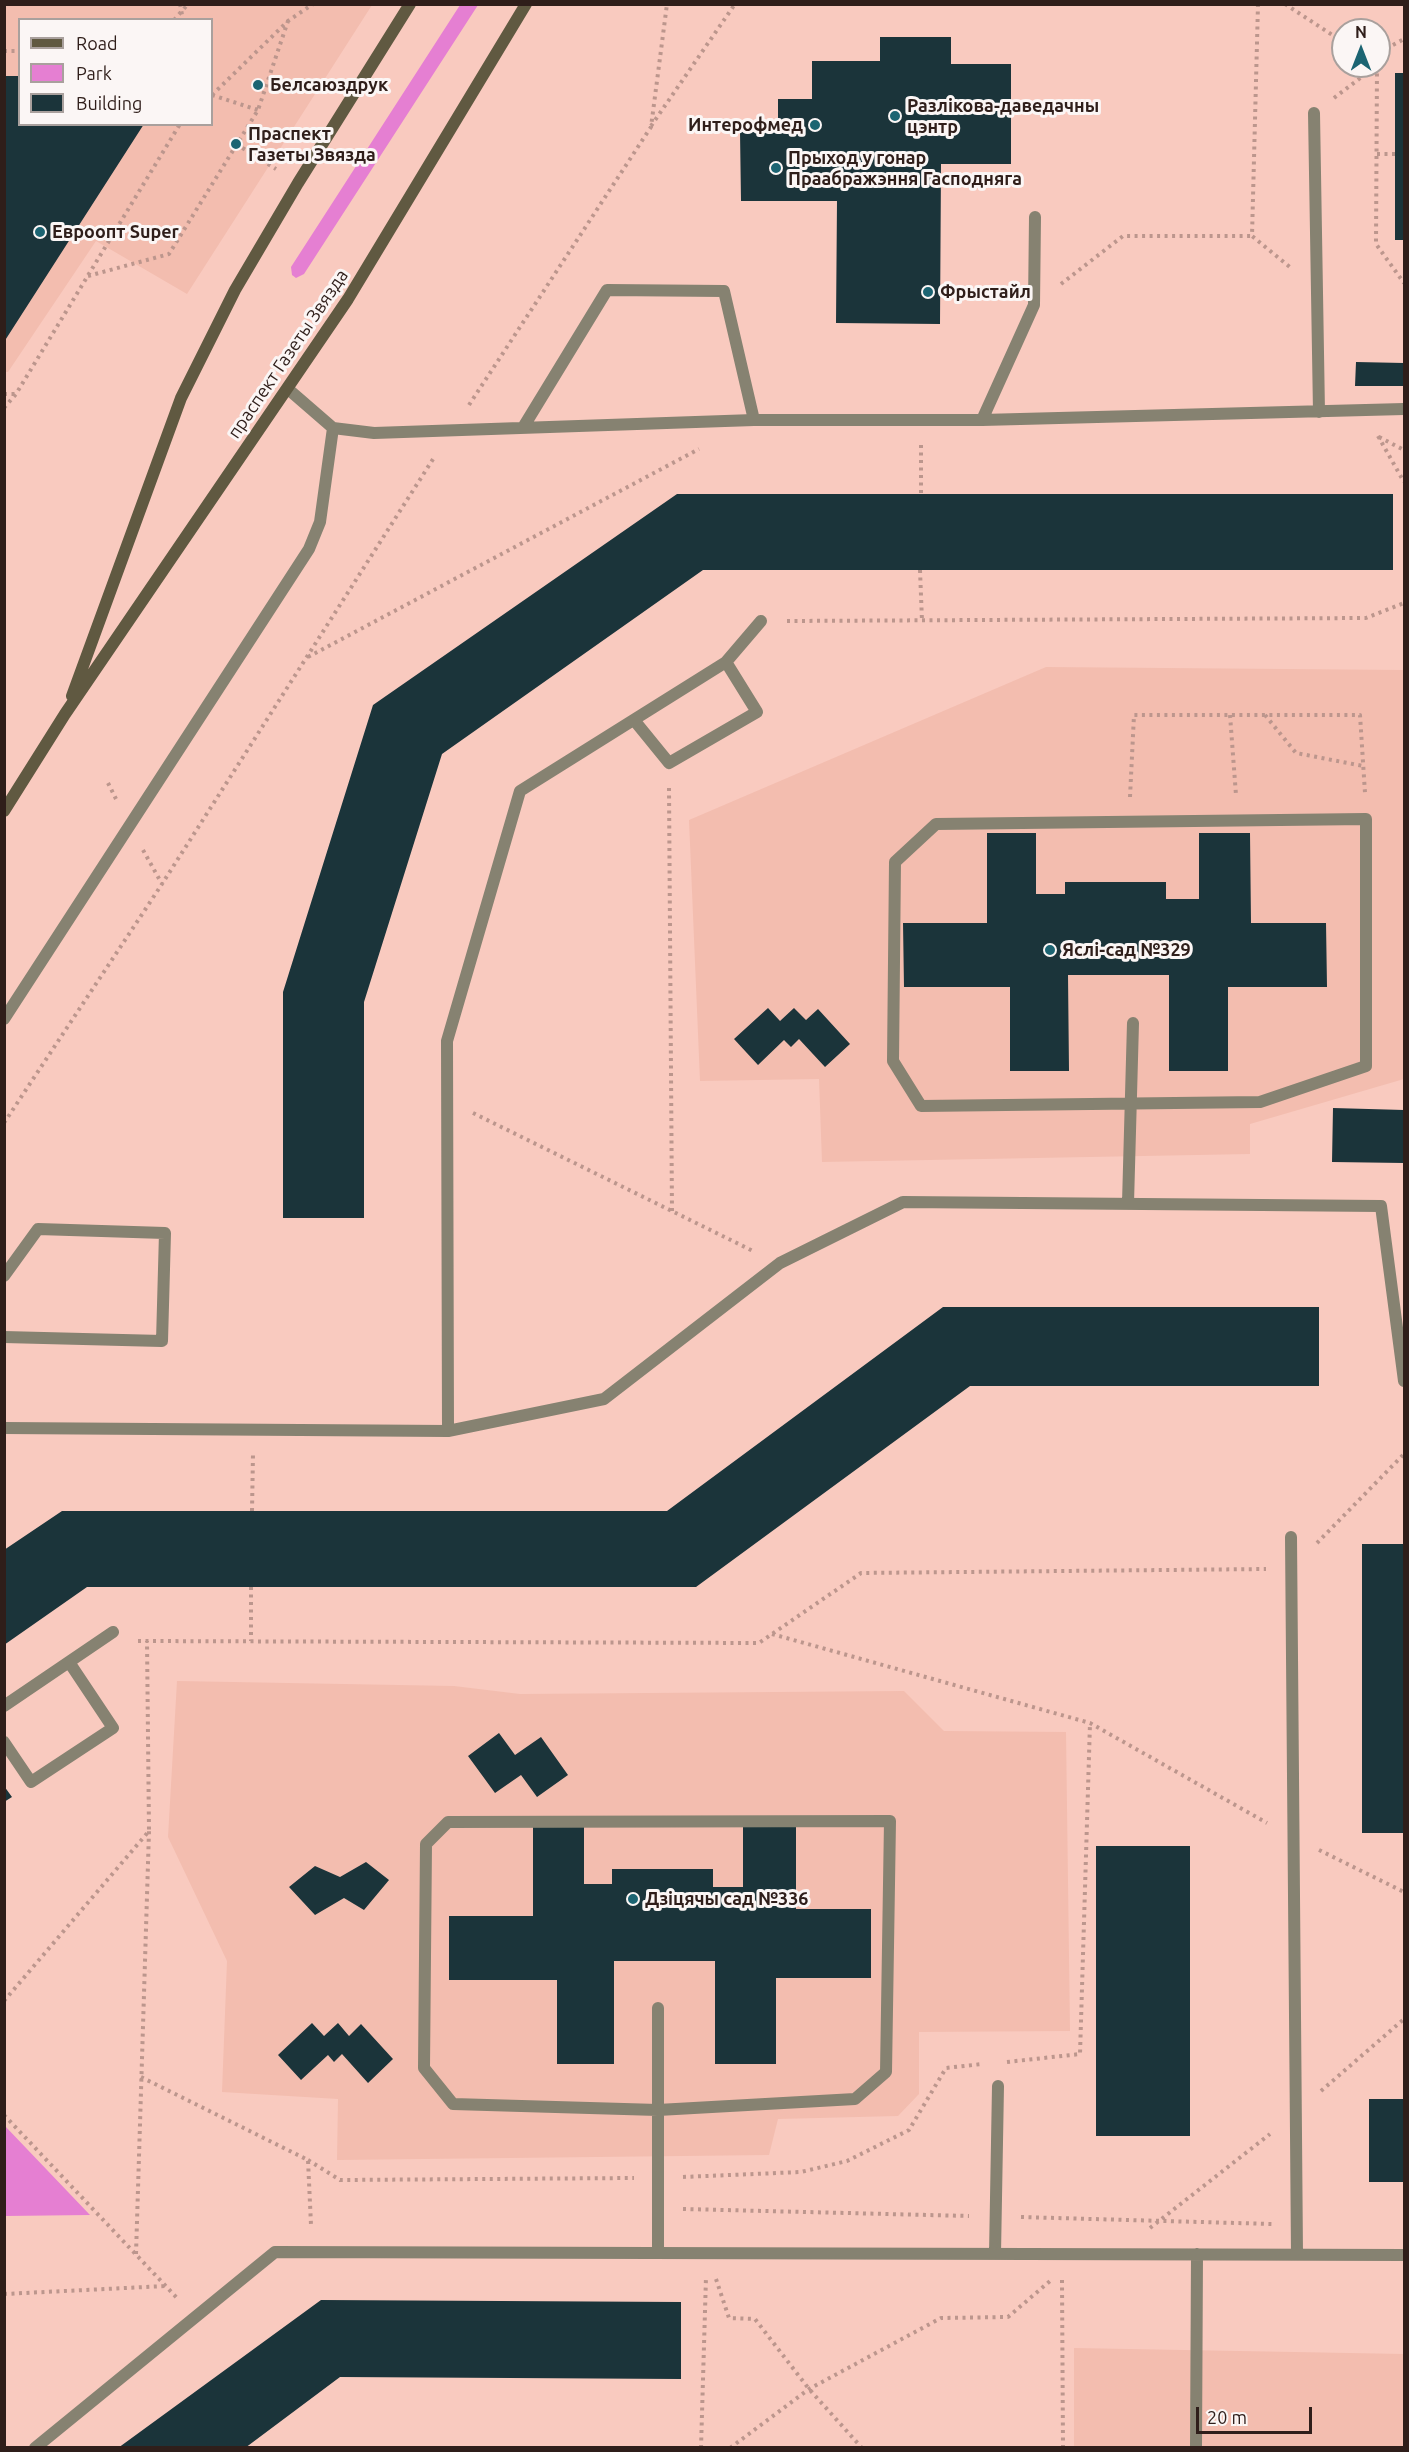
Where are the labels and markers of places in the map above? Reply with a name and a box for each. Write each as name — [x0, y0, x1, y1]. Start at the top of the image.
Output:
place label: Белсаюздрук — [270, 74, 388, 96]
marker: Белсаюздрук — [251, 78, 265, 92]
place label: Разлікова-даведачны цэнтр — [907, 95, 1099, 138]
marker: Разлікова-даведачны цэнтр — [888, 109, 902, 123]
place label: Интерофмед — [688, 114, 803, 136]
marker: Интерофмед — [808, 118, 822, 132]
place label: Праспект Газеты Звязда — [248, 123, 376, 166]
marker: Праспект Газеты Звязда — [229, 137, 243, 151]
place label: Прыход у гонар Праабражэння Гасподняга — [788, 147, 1022, 190]
marker: Прыход у гонар Праабражэння Гасподняга — [769, 161, 783, 175]
place label: Евроопт Super — [52, 221, 179, 243]
marker: Евроопт Super — [33, 225, 47, 239]
place label: Фрыстайл — [940, 281, 1031, 303]
marker: Фрыстайл — [921, 285, 935, 299]
place label: Яслі-сад №329 — [1062, 939, 1191, 961]
marker: Яслі-сад №329 — [1043, 943, 1057, 957]
place label: Дзіцячы сад №336 — [645, 1888, 809, 1910]
marker: Дзіцячы сад №336 — [626, 1892, 640, 1906]

